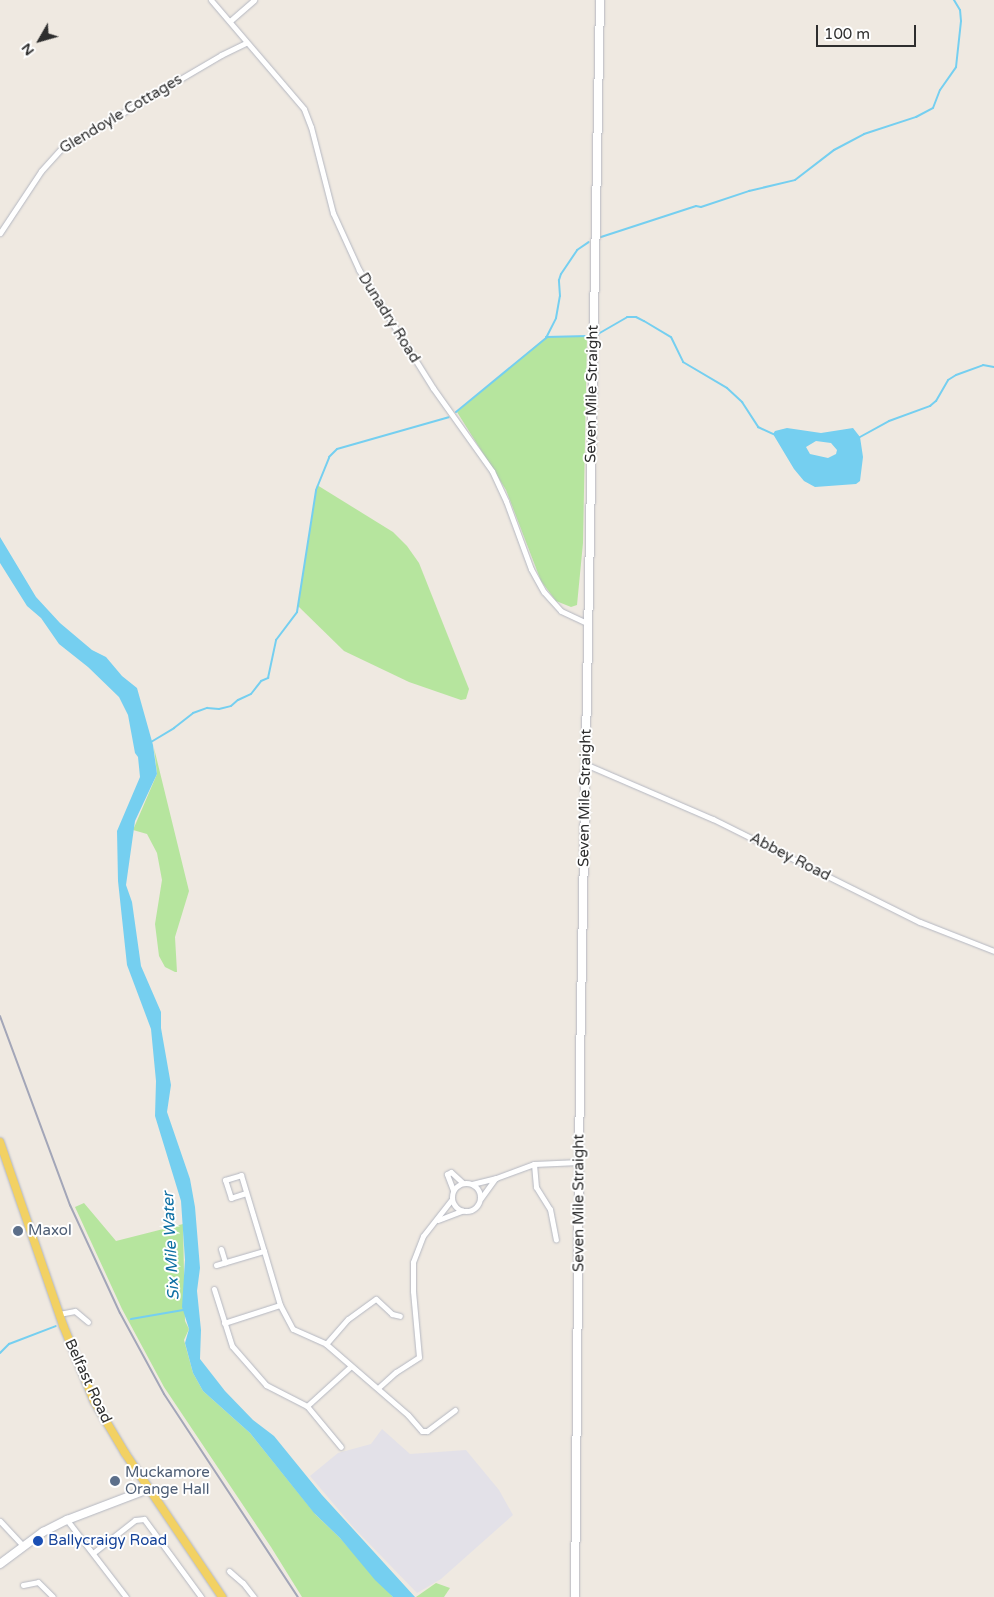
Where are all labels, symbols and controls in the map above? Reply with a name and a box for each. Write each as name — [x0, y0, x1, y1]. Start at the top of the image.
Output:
north arrow — [15, 15, 65, 65]
scale bar — [819, 15, 919, 47]
text: 100 m — [824, 25, 870, 43]
text: N — [18, 40, 38, 59]
street label: Glendoyle Cottages — [57, 70, 185, 158]
street label: Dunadry Road — [354, 270, 424, 366]
street label: Seven Mile Straight — [582, 325, 602, 463]
street label: Seven Mile Straight — [575, 729, 595, 867]
street label: Abbey Road — [747, 829, 833, 885]
street label: Seven Mile Straight — [570, 1134, 588, 1272]
water label: Six Mile Water — [159, 1191, 183, 1301]
place label: Maxol — [28, 1222, 72, 1240]
marker: Maxol — [12, 1225, 24, 1237]
street label: Belfast Road — [61, 1336, 115, 1426]
place label: Muckamore Orange Hall — [125, 1463, 210, 1498]
marker: Muckamore Orange Hall — [109, 1475, 121, 1487]
place label: Ballycraigy Road — [48, 1532, 167, 1550]
marker: Ballycraigy Road — [32, 1535, 44, 1547]

